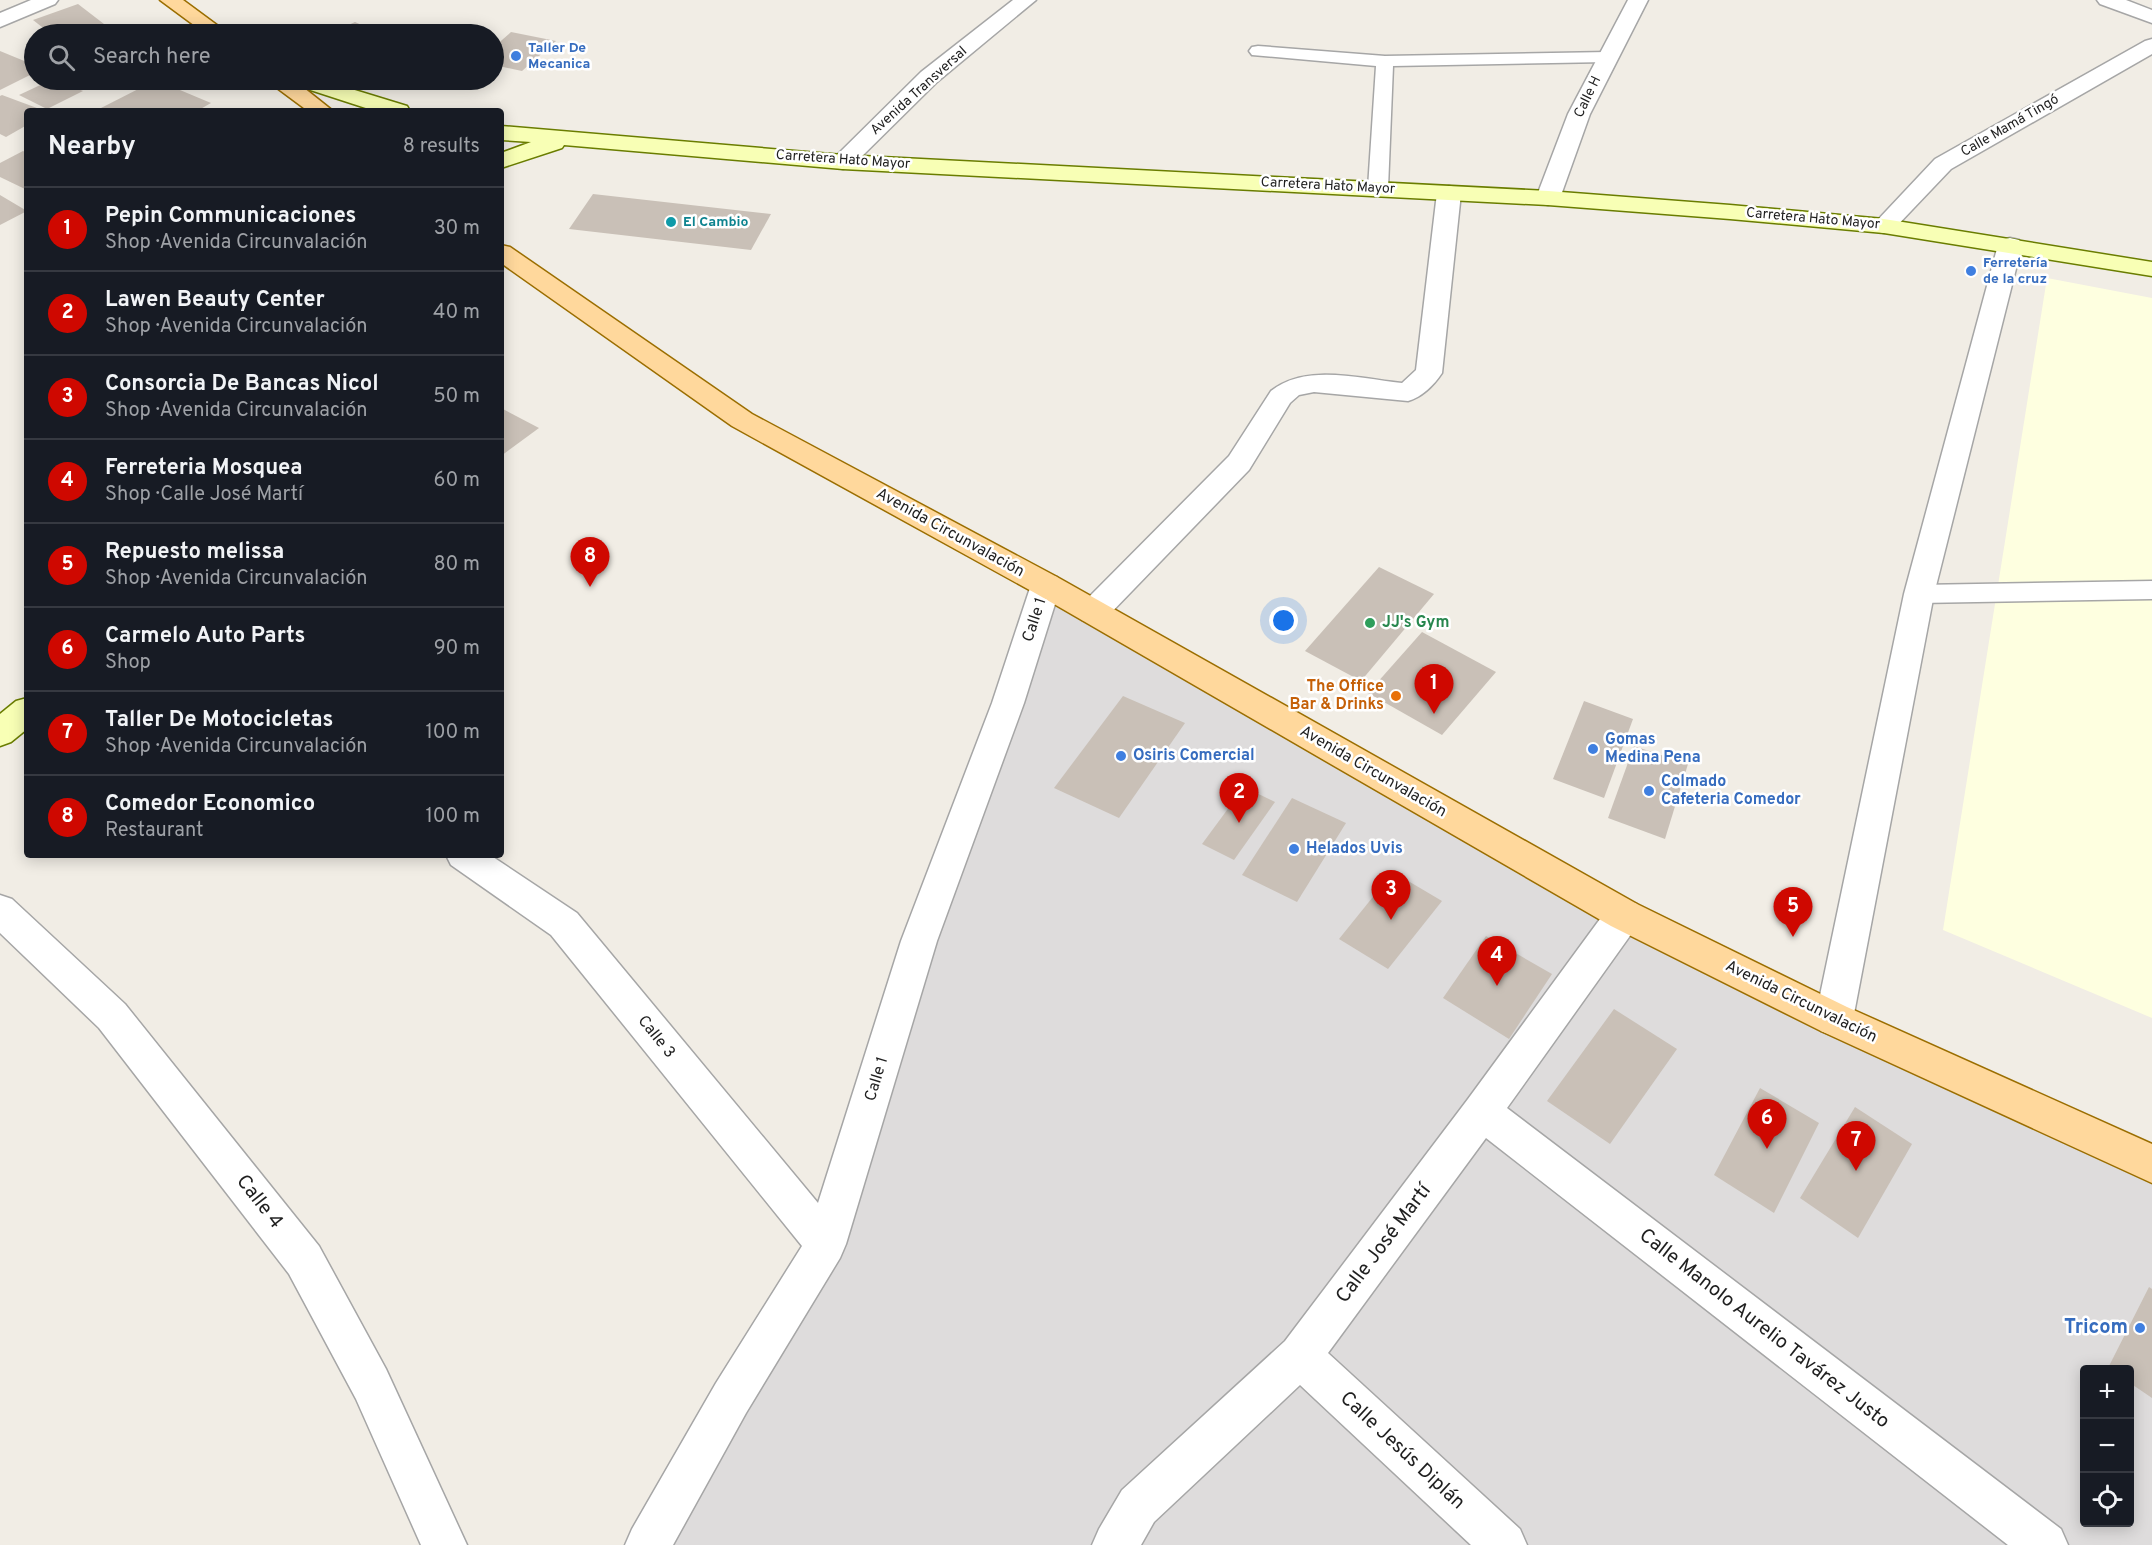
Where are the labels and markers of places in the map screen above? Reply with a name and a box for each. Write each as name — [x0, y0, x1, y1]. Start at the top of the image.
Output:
place label: Taller De Mecanica — [528, 40, 590, 73]
marker: Taller De Mecanica — [509, 49, 523, 63]
place label: El Cambio — [683, 214, 748, 231]
marker: El Cambio — [664, 215, 678, 229]
place label: Ferretería de la cruz — [1983, 255, 2048, 288]
marker: Ferretería de la cruz — [1964, 264, 1978, 278]
pin: 8 — [570, 538, 610, 587]
place label: JJ's Gym — [1382, 613, 1449, 633]
marker: JJ's Gym — [1363, 616, 1377, 630]
pin: 1 — [1414, 664, 1454, 714]
place label: The Office Bar & Drinks — [1289, 677, 1384, 715]
marker: The Office Bar & Drinks — [1389, 689, 1403, 703]
place label: Gomas Medina Pena — [1605, 730, 1701, 768]
marker: Gomas Medina Pena — [1586, 742, 1600, 756]
place label: Osiris Comercial — [1133, 746, 1255, 766]
marker: Osiris Comercial — [1114, 749, 1128, 763]
place label: Colmado Cafeteria Comedor — [1661, 772, 1801, 810]
pin: 2 — [1220, 774, 1258, 823]
marker: Colmado Cafeteria Comedor — [1642, 784, 1656, 798]
place label: Helados Uvis — [1306, 839, 1403, 859]
marker: Helados Uvis — [1287, 842, 1301, 856]
pin: 3 — [1372, 870, 1410, 920]
pin: 5 — [1774, 888, 1812, 937]
pin: 4 — [1478, 936, 1516, 986]
pin: 6 — [1748, 1100, 1786, 1149]
pin: 7 — [1836, 1122, 1876, 1171]
place label: Tricom — [2064, 1315, 2128, 1341]
marker: Tricom — [2133, 1321, 2147, 1335]

